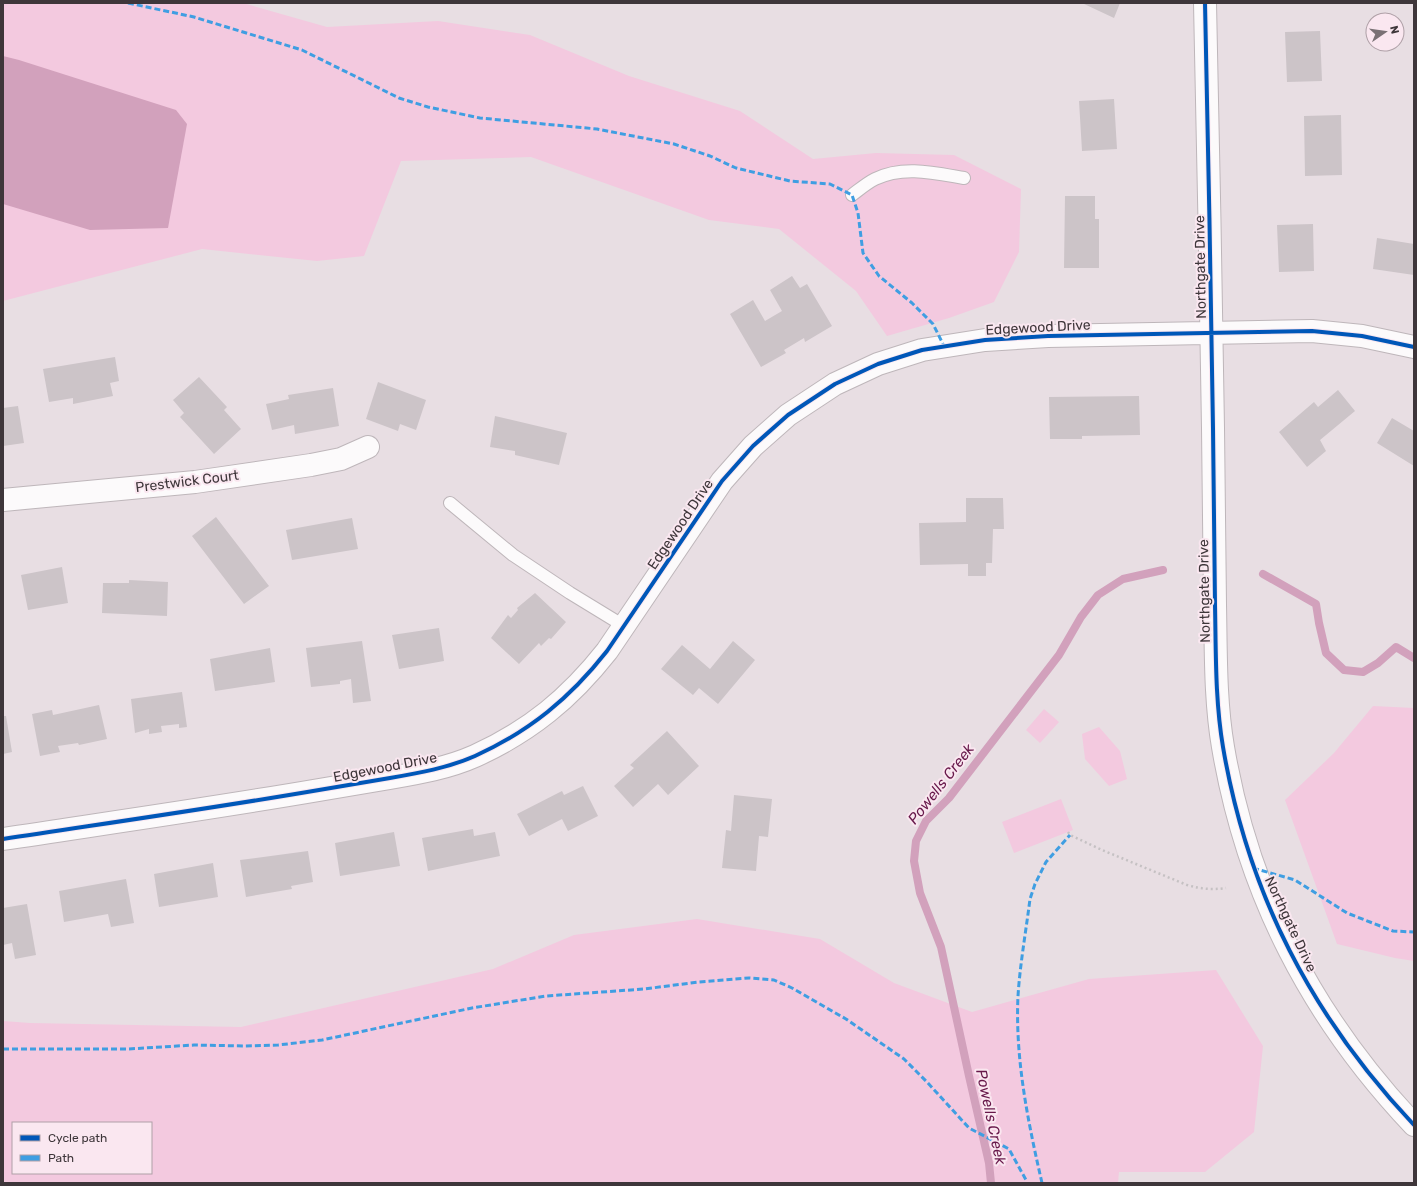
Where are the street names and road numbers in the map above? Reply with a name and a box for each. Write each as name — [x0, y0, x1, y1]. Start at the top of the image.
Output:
street label: Northgate Drive — [1191, 215, 1210, 319]
street label: Edgewood Drive — [985, 316, 1091, 339]
street label: Prestwick Court — [134, 467, 240, 496]
street label: Edgewood Drive — [644, 476, 717, 573]
street label: Northgate Drive — [1195, 539, 1214, 643]
street label: Edgewood Drive — [332, 749, 439, 786]
street label: Northgate Drive — [1261, 874, 1320, 975]

